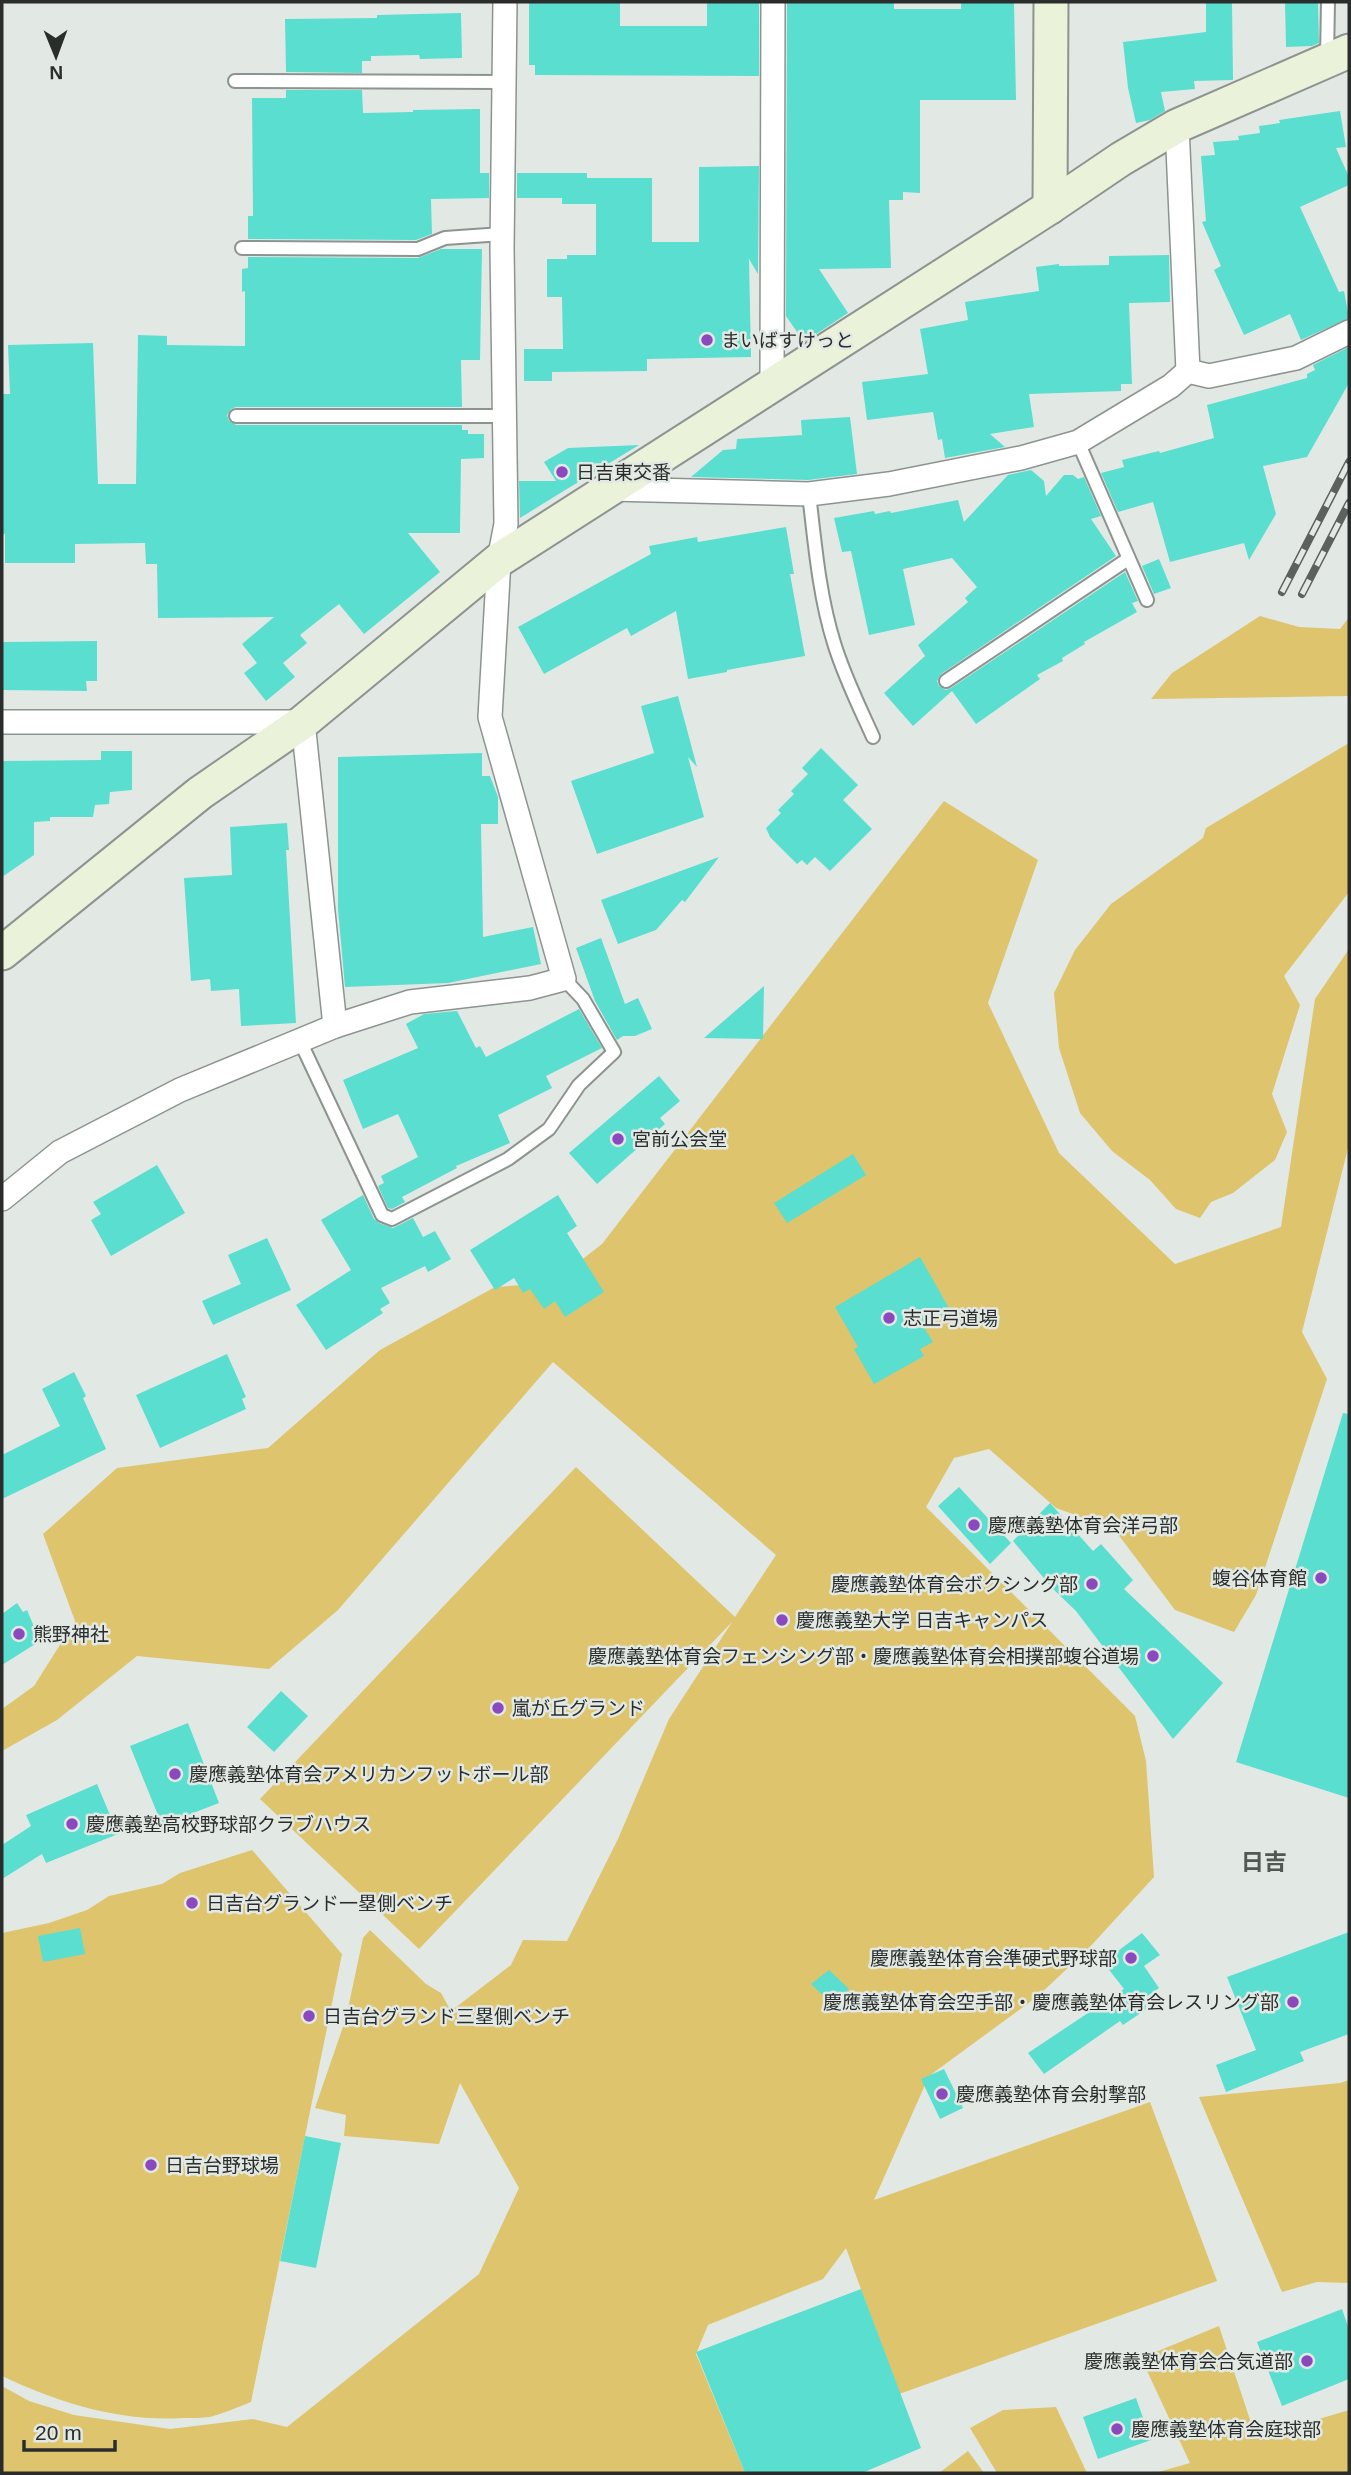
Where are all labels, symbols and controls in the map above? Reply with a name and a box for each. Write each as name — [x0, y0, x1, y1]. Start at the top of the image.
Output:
north arrow — [21, 21, 91, 91]
text: N — [49, 62, 63, 83]
place label: まいばすけっと — [721, 330, 854, 351]
marker: まいばすけっと — [699, 332, 715, 348]
place label: 日吉東交番 — [576, 462, 671, 483]
marker: 日吉東交番 — [554, 464, 570, 480]
place label: 宮前公会堂 — [632, 1129, 727, 1150]
marker: 宮前公会堂 — [610, 1131, 626, 1147]
place label: 志正弓道場 — [903, 1308, 998, 1329]
marker: 志正弓道場 — [881, 1310, 897, 1326]
place label: 慶應義塾体育会洋弓部 — [988, 1515, 1178, 1536]
marker: 慶應義塾体育会洋弓部 — [966, 1517, 982, 1533]
place label: 蝮谷体育館 — [1212, 1568, 1307, 1589]
marker: 蝮谷体育館 — [1313, 1570, 1329, 1586]
place label: 慶應義塾体育会ボクシング部 — [831, 1574, 1078, 1595]
marker: 慶應義塾体育会ボクシング部 — [1084, 1576, 1100, 1592]
place label: 慶應義塾大学 日吉キャンパス — [796, 1610, 1048, 1631]
marker: 慶應義塾大学 日吉キャンパス — [774, 1612, 790, 1628]
place label: 熊野神社 — [33, 1624, 109, 1645]
marker: 熊野神社 — [11, 1626, 27, 1642]
place label: 慶應義塾体育会フェンシング部・慶應義塾体育会相撲部蝮谷道場 — [588, 1646, 1139, 1667]
marker: 慶應義塾体育会フェンシング部・慶應義塾体育会相撲部蝮谷道場 — [1145, 1648, 1161, 1664]
place label: 嵐が丘グランド — [512, 1698, 645, 1719]
marker: 嵐が丘グランド — [490, 1700, 506, 1716]
place label: 慶應義塾体育会アメリカンフットボール部 — [189, 1764, 548, 1785]
marker: 慶應義塾体育会アメリカンフットボール部 — [167, 1766, 183, 1782]
place label: 慶應義塾高校野球部クラブハウス — [86, 1814, 371, 1835]
marker: 慶應義塾高校野球部クラブハウス — [64, 1816, 80, 1832]
district label: 日吉 — [1241, 1849, 1287, 1875]
place label: 日吉台グランド一塁側ベンチ — [206, 1893, 453, 1914]
marker: 日吉台グランド一塁側ベンチ — [184, 1895, 200, 1911]
place label: 慶應義塾体育会準硬式野球部 — [870, 1948, 1117, 1969]
marker: 慶應義塾体育会準硬式野球部 — [1123, 1950, 1139, 1966]
place label: 慶應義塾体育会空手部・慶應義塾体育会レスリング部 — [823, 1992, 1279, 2013]
marker: 慶應義塾体育会空手部・慶應義塾体育会レスリング部 — [1285, 1994, 1301, 2010]
place label: 日吉台グランド三塁側ベンチ — [323, 2006, 570, 2027]
marker: 日吉台グランド三塁側ベンチ — [301, 2008, 317, 2024]
place label: 慶應義塾体育会射撃部 — [956, 2084, 1146, 2105]
marker: 慶應義塾体育会射撃部 — [934, 2086, 950, 2102]
place label: 日吉台野球場 — [165, 2155, 279, 2176]
marker: 日吉台野球場 — [143, 2157, 159, 2173]
place label: 慶應義塾体育会合気道部 — [1084, 2351, 1293, 2372]
marker: 慶應義塾体育会合気道部 — [1299, 2353, 1315, 2369]
scale bar — [24, 2408, 116, 2452]
place label: 慶應義塾体育会庭球部 — [1131, 2419, 1321, 2440]
text: 20 m — [35, 2421, 82, 2444]
marker: 慶應義塾体育会庭球部 — [1109, 2421, 1125, 2437]

